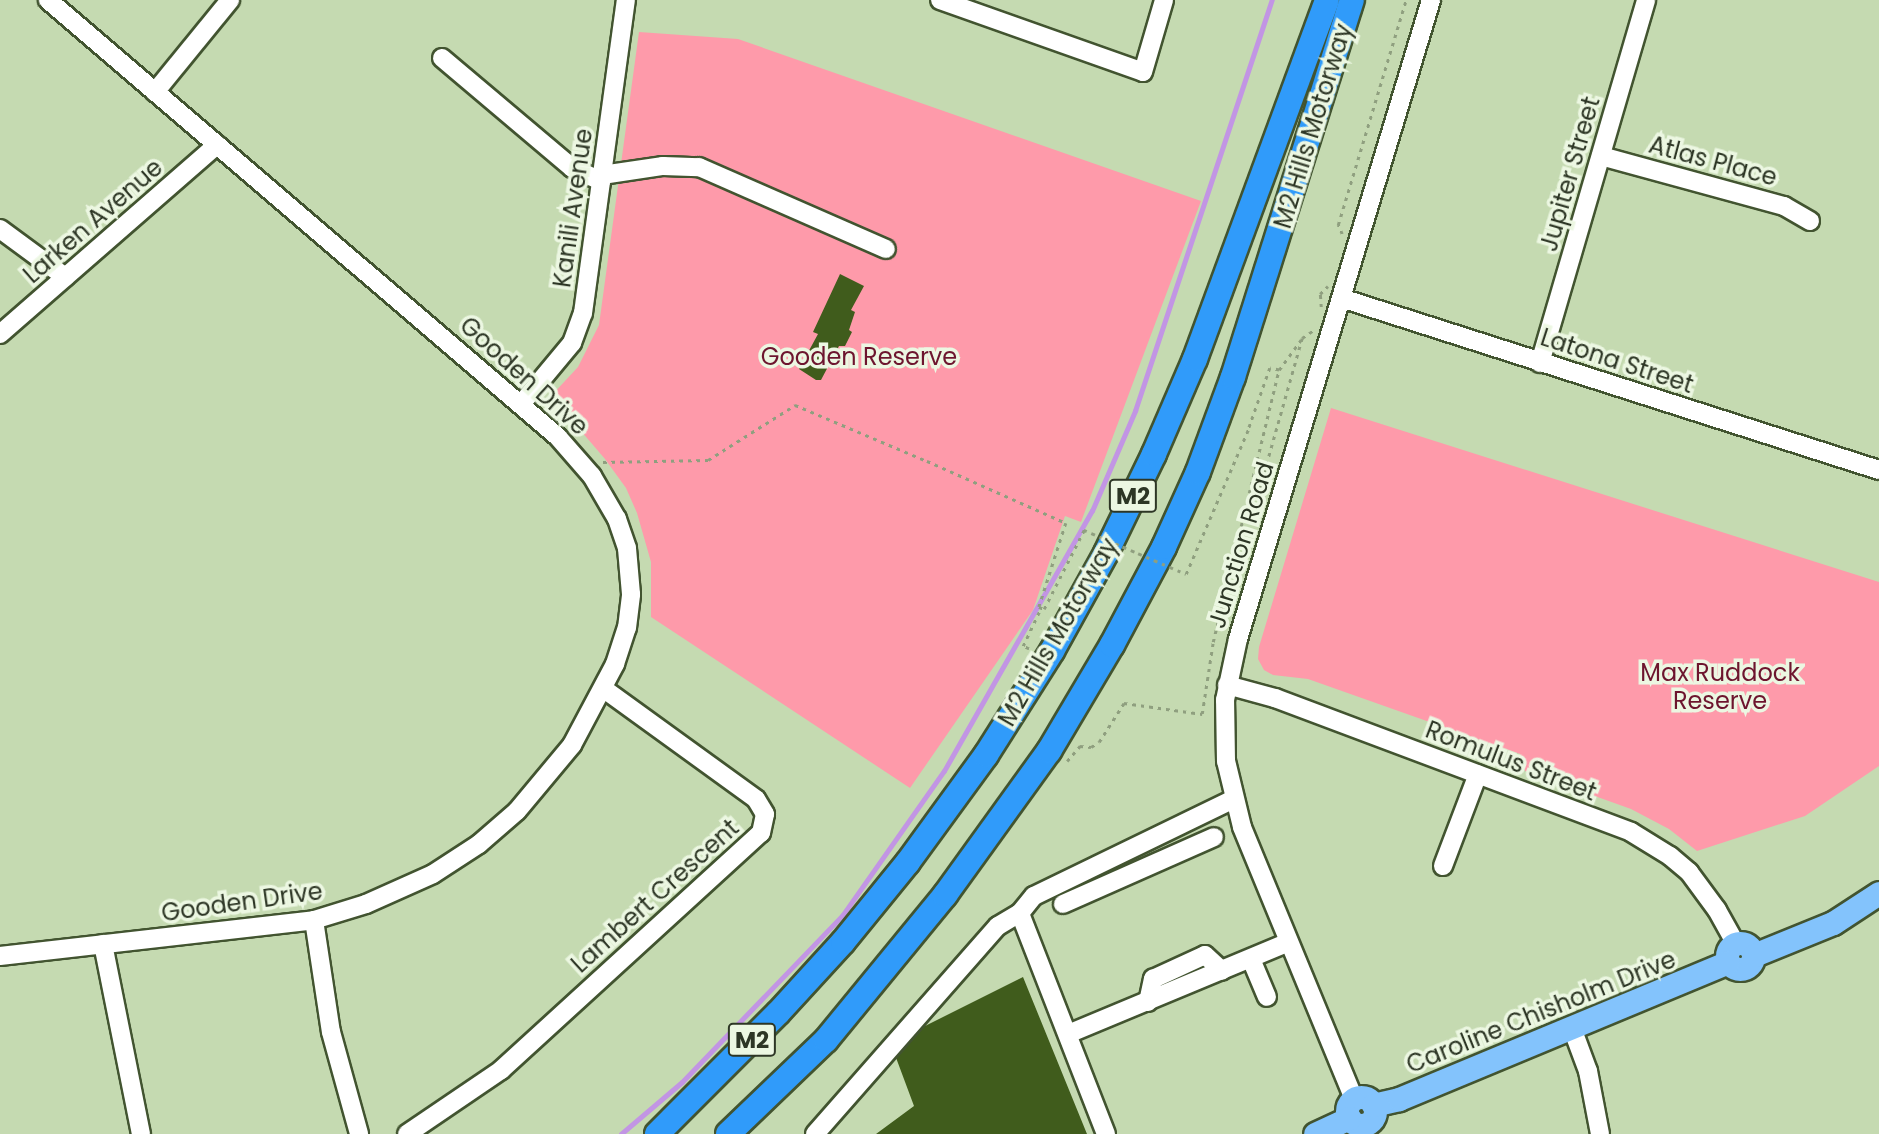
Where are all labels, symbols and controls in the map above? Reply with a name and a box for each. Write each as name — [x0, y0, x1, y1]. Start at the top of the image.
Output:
street label: M2 Hills Motorway — [1268, 20, 1358, 232]
street label: Jupiter Street — [1534, 93, 1606, 255]
street label: Kanili Avenue — [548, 127, 598, 289]
street label: Atlas Place — [1646, 130, 1780, 192]
street label: Larken Avenue — [18, 153, 168, 289]
street label: Gooden Drive — [454, 311, 594, 441]
street label: Latona Street — [1537, 323, 1697, 399]
park label: Gooden Reserve — [761, 343, 957, 371]
street label: Junction Road — [1202, 458, 1280, 632]
road number: M2 — [1108, 476, 1158, 516]
street label: M2 Hills Motorway — [992, 533, 1124, 731]
park label: Max Ruddock Reserve — [1640, 659, 1800, 715]
street label: Romulus Street — [1422, 715, 1600, 807]
street label: Lambert Crescent — [565, 813, 745, 979]
street label: Gooden Drive — [160, 876, 324, 928]
street label: Caroline Chisholm Drive — [1402, 945, 1680, 1079]
road number: M2 — [728, 1021, 776, 1060]

